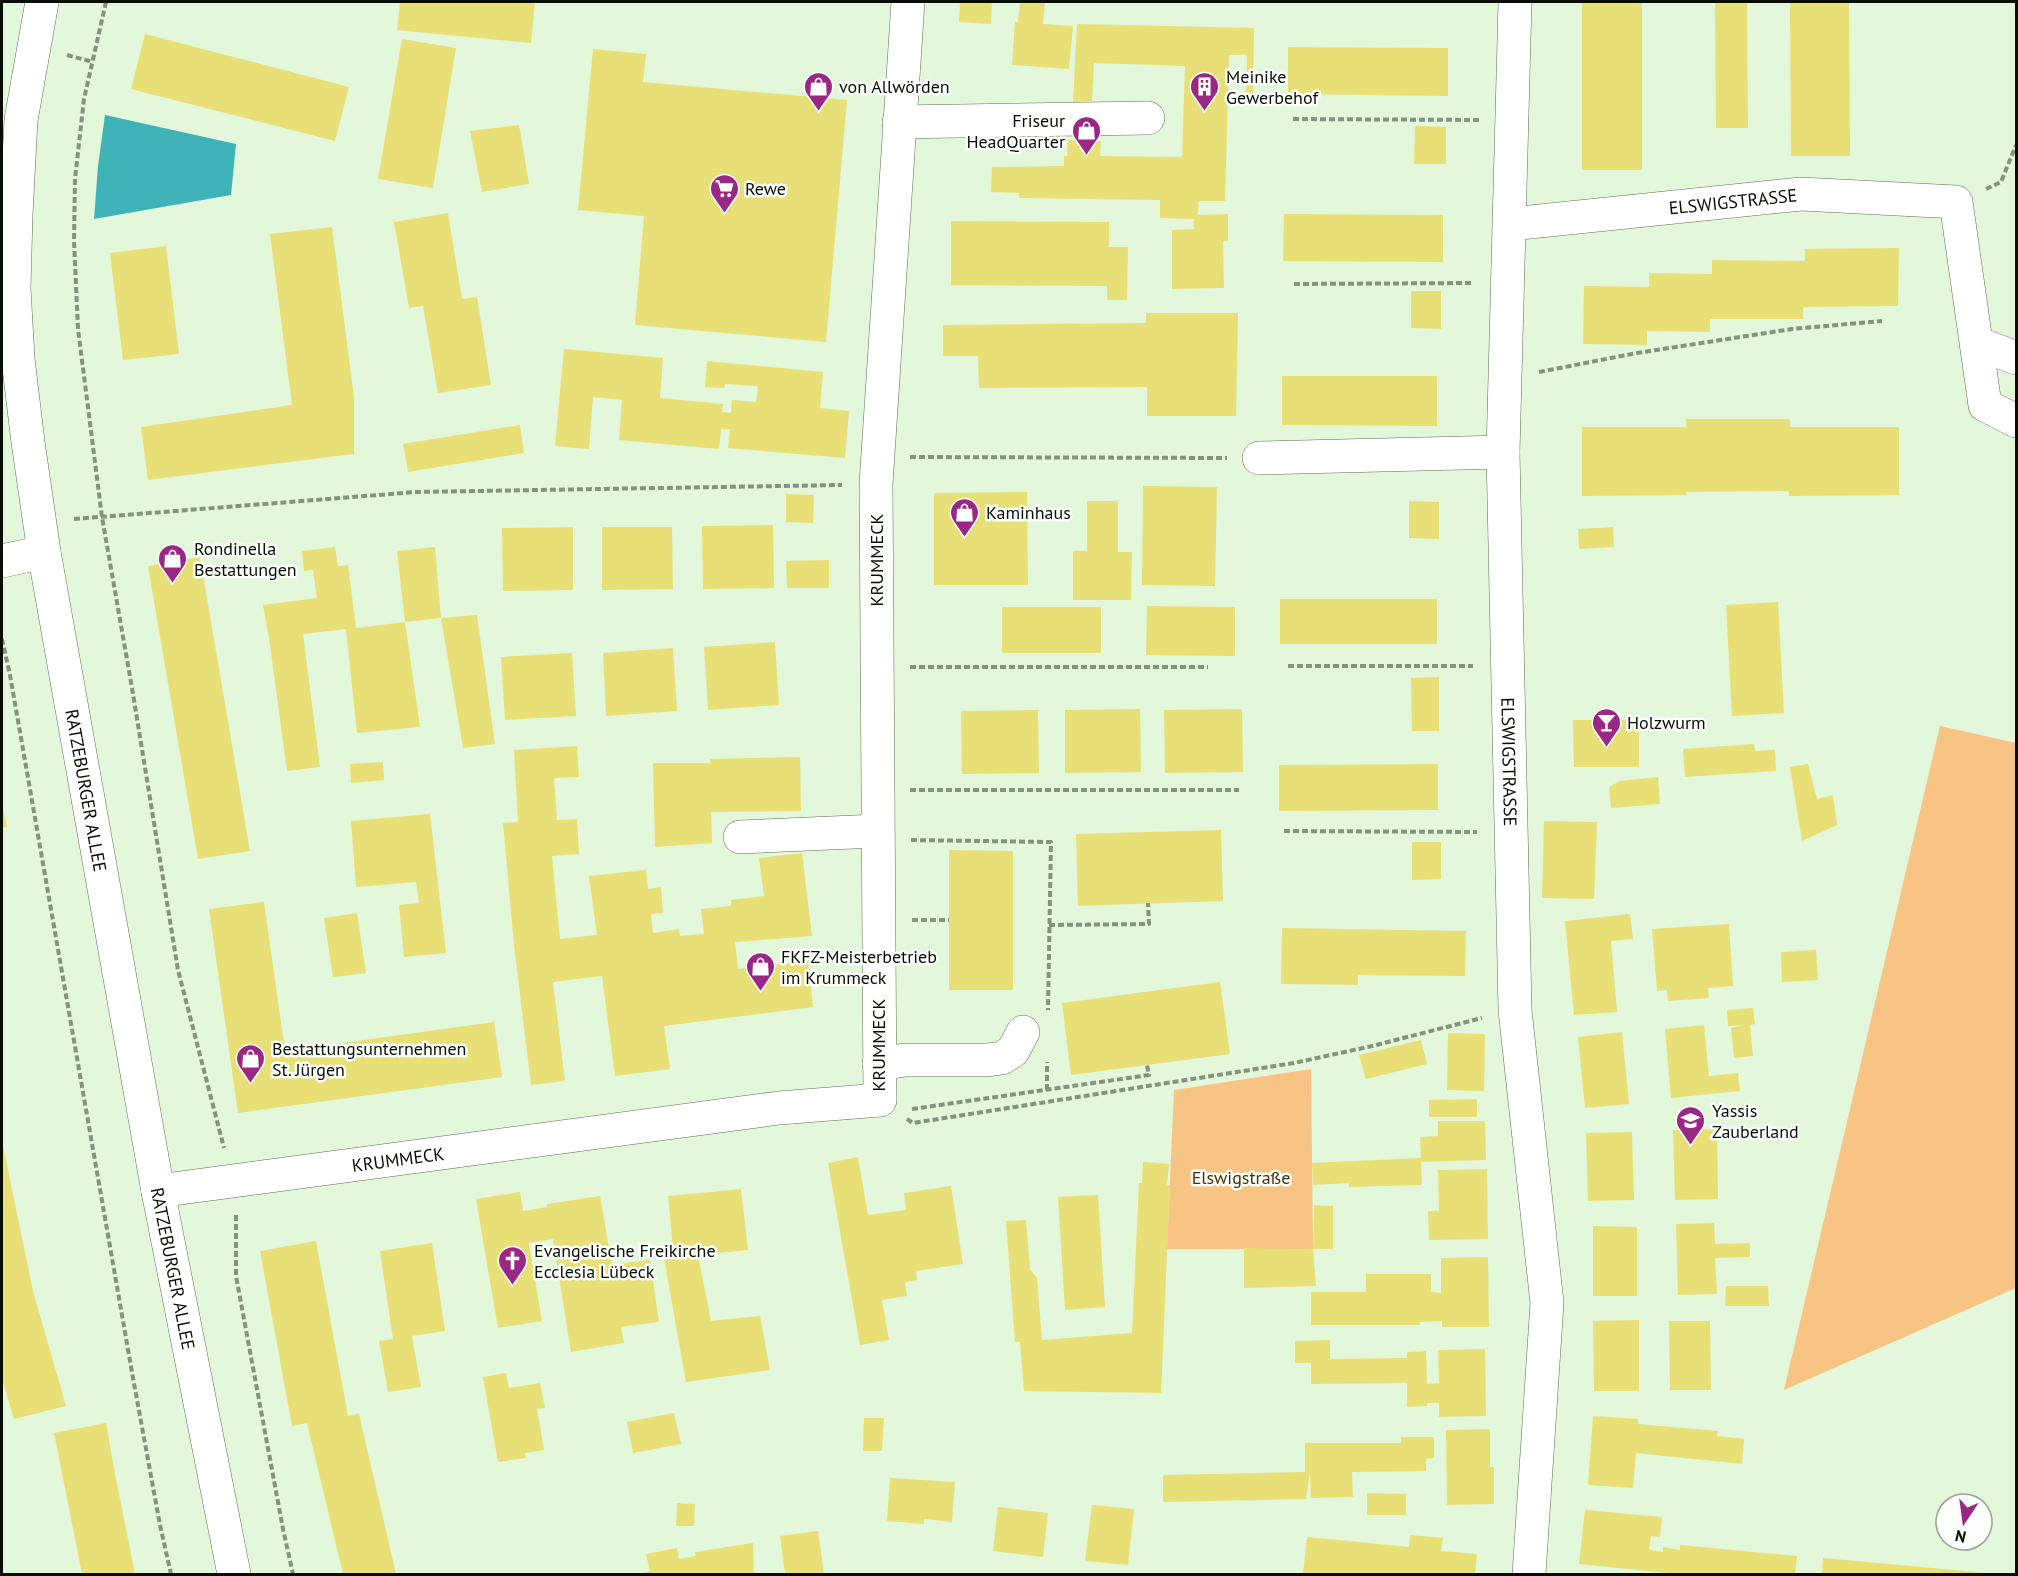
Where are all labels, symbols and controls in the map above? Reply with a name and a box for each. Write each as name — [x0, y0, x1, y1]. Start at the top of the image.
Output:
place label: Meinike Gewerbehof — [1226, 65, 1319, 109]
shop icon: von Allwörden — [802, 70, 834, 112]
building icon: Meinike Gewerbehof — [1189, 70, 1221, 112]
place label: von Allwörden — [839, 75, 950, 98]
place label: Friseur HeadQuarter — [966, 109, 1065, 153]
shop icon: Friseur HeadQuarter — [1070, 114, 1102, 156]
supermarket icon: Rewe — [708, 172, 740, 214]
place label: Rewe — [745, 177, 786, 200]
street label: ELSWIGSTRASSE — [1668, 183, 1798, 219]
shop icon: Kaminhaus — [949, 496, 981, 538]
place label: Kaminhaus — [986, 501, 1071, 524]
street label: KRUMMECK — [865, 514, 888, 606]
place label: Rondinella Bestattungen — [194, 537, 297, 581]
shop icon: Rondinella Bestattungen — [157, 542, 189, 584]
street label: ELSWIGSTRASSE — [1497, 697, 1523, 826]
bar icon: Holzwurm — [1590, 706, 1622, 748]
street label: RATZEBURGER ALLEE — [61, 707, 112, 874]
place label: Holzwurm — [1627, 711, 1706, 734]
place label: FKFZ-Meisterbetrieb im Krummeck — [781, 945, 937, 989]
shop icon: FKFZ-Meisterbetrieb im Krummeck — [744, 950, 776, 992]
street label: KRUMMECK — [867, 999, 890, 1091]
place label: Bestattungsunternehmen St. Jürgen — [272, 1037, 466, 1081]
shop icon: Bestattungsunternehmen St. Jürgen — [235, 1042, 267, 1084]
place label: Yassis Zauberland — [1712, 1099, 1799, 1143]
school or university icon: Yassis Zauberland — [1675, 1104, 1707, 1146]
street label: KRUMMECK — [350, 1141, 445, 1176]
park label: Elswigstraße — [1192, 1166, 1290, 1189]
street label: RATZEBURGER ALLEE — [146, 1185, 201, 1352]
place label: Evangelische Freikirche Ecclesia Lübeck — [534, 1239, 716, 1283]
church icon: Evangelische Freikirche Ecclesia Lübeck — [497, 1244, 529, 1286]
north arrow — [1934, 1492, 1994, 1552]
text: N — [1953, 1526, 1968, 1548]

